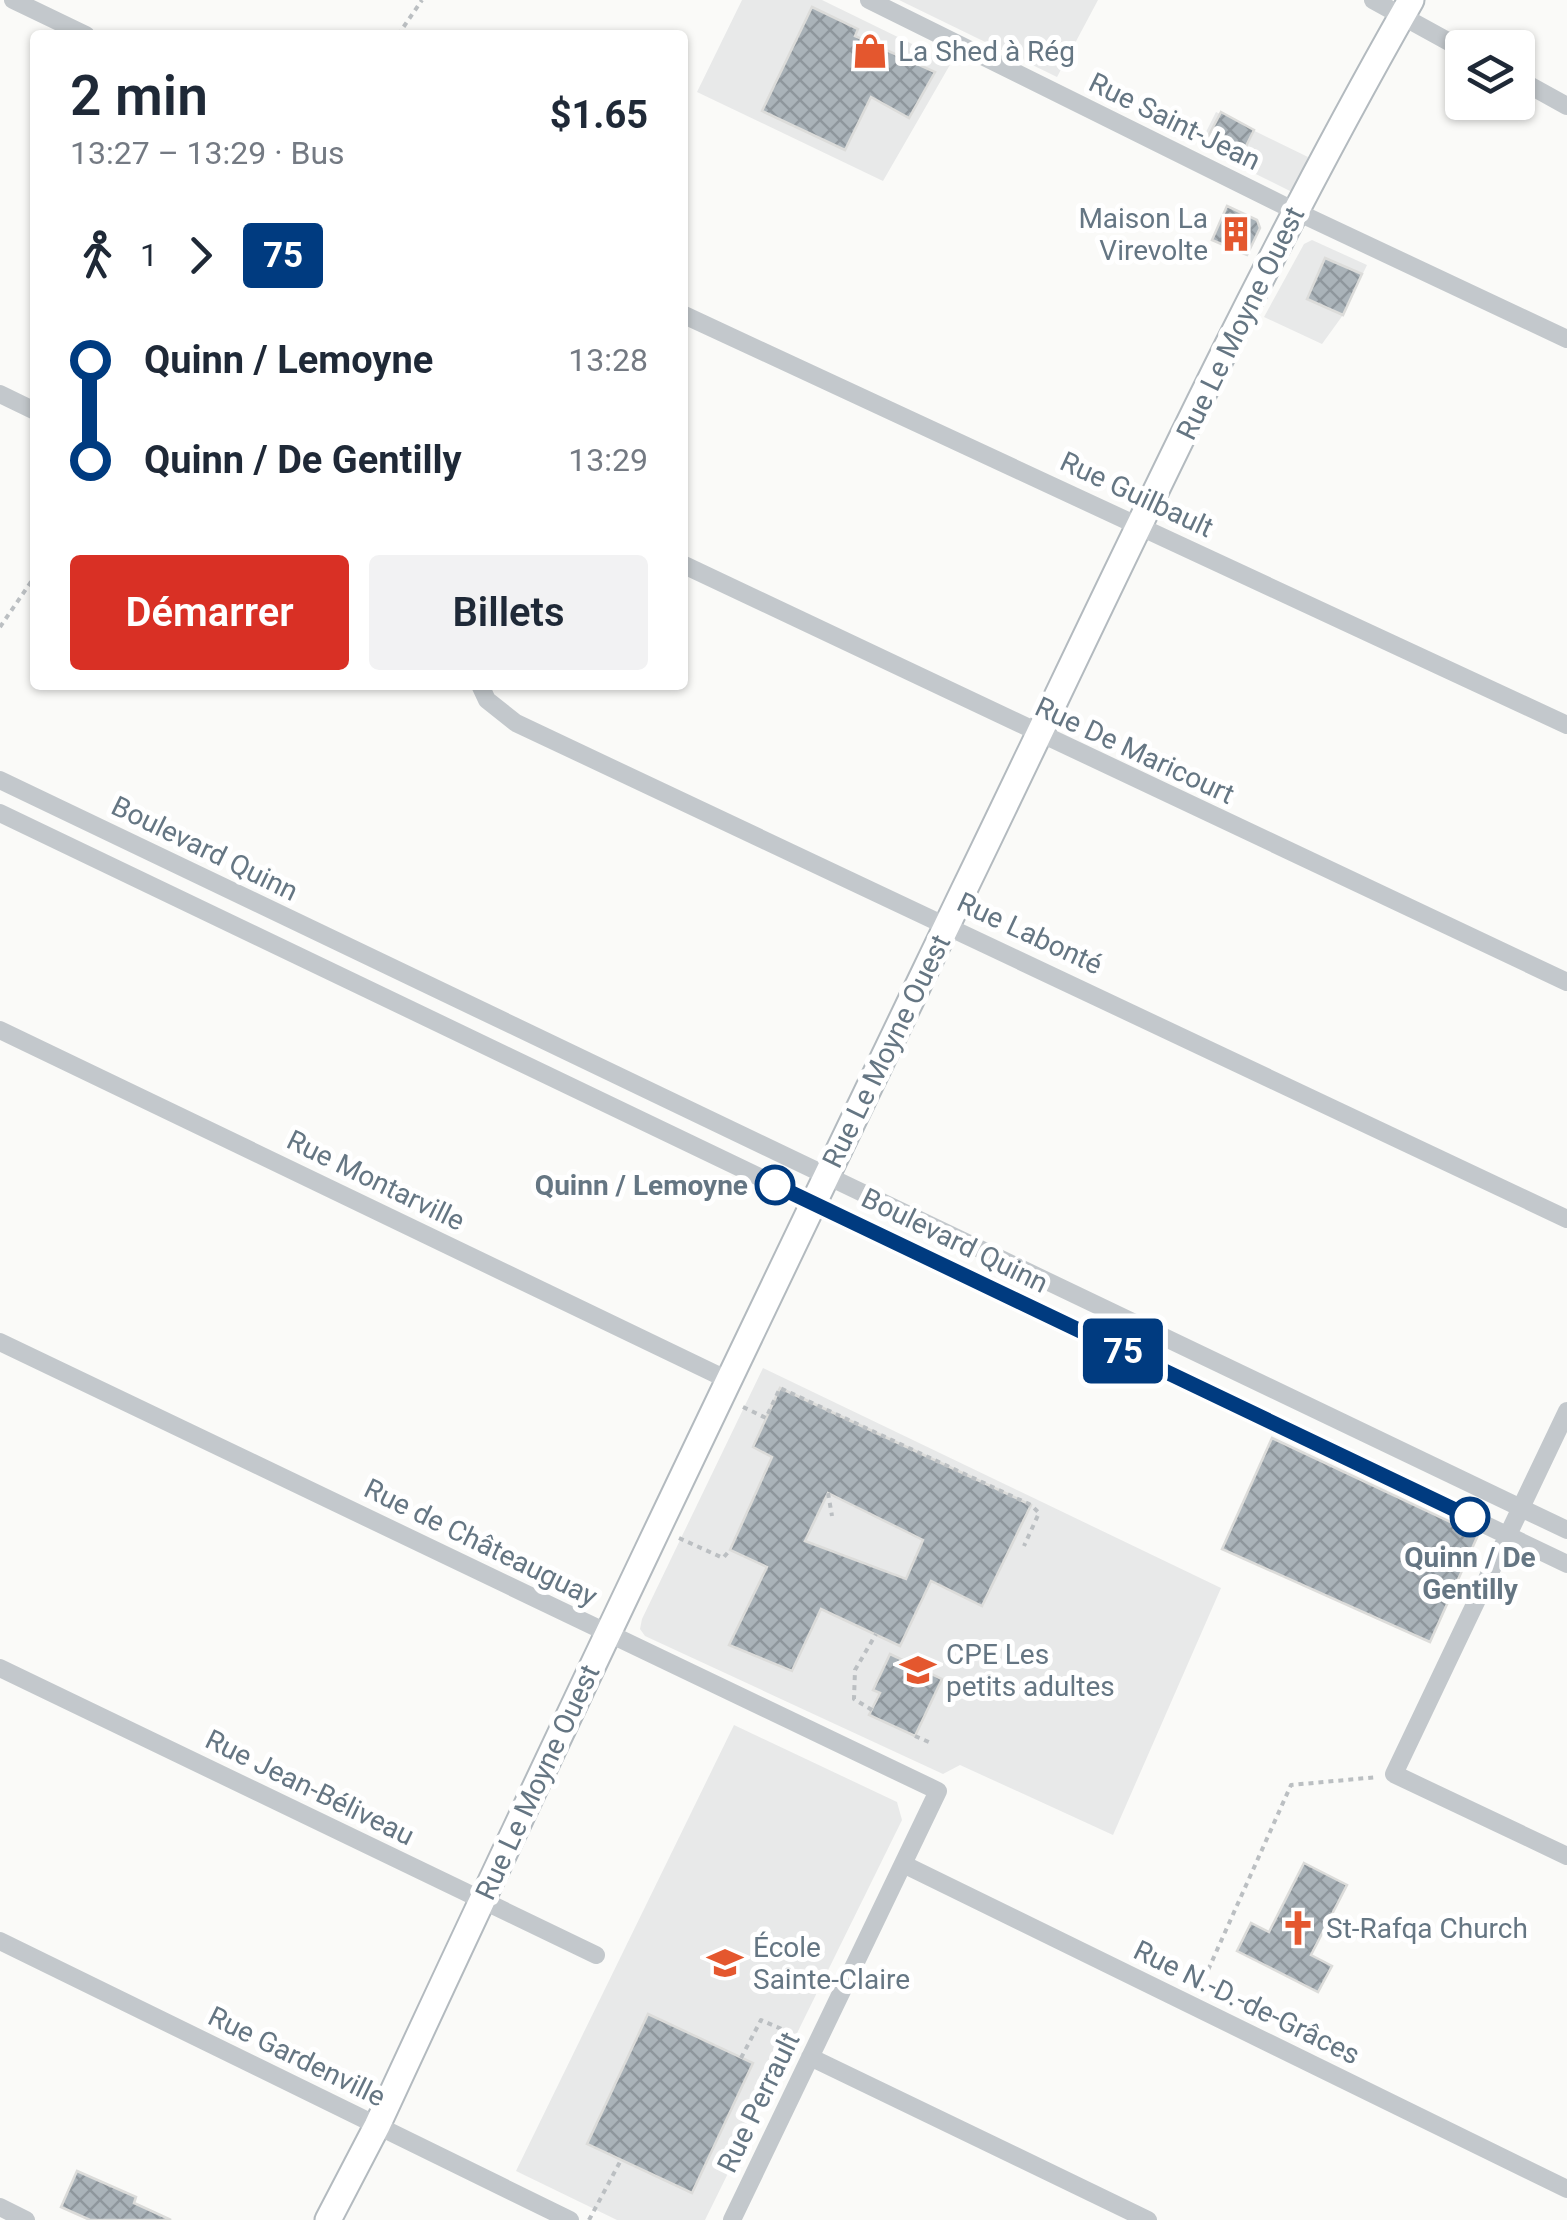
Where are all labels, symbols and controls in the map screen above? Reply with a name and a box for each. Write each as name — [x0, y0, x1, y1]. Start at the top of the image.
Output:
map controls — [1445, 30, 1535, 120]
button: layers — [1445, 30, 1535, 120]
shop icon: La Shed à Rég — [851, 32, 889, 70]
place label: La Shed à Rég — [898, 35, 1075, 68]
text: 2 min — [70, 64, 208, 128]
street label: Rue Saint-Jean — [1084, 66, 1266, 177]
text: $1.65 — [550, 93, 648, 137]
text: 13:27 – 13:29 · Bus — [70, 134, 345, 172]
street label: Rue Le Moyne Ouest — [1170, 201, 1311, 445]
place label: Maison La Virevolte — [1078, 202, 1208, 267]
building icon: Maison La Virevolte — [1217, 215, 1255, 253]
icon: walk — [70, 228, 125, 283]
icon: forward — [173, 228, 228, 283]
text: 75 — [263, 235, 303, 276]
text: 1 — [140, 236, 158, 274]
text: Quinn / Lemoyne — [144, 338, 433, 382]
text: 13:28 — [568, 341, 648, 379]
text: Quinn / De Gentilly — [144, 438, 462, 482]
text: 13:29 — [568, 441, 648, 479]
street label: Rue Guilbault — [1055, 445, 1219, 544]
button: Démarrer — [70, 555, 349, 670]
button: Billets — [369, 555, 648, 670]
street label: Rue De Maricourt — [1030, 690, 1240, 811]
street label: Boulevard Quinn — [106, 789, 303, 908]
street label: Rue Labonté — [952, 886, 1107, 981]
street label: Rue Le Moyne Ouest — [816, 929, 957, 1173]
street label: Rue Montarville — [282, 1123, 470, 1238]
marker: Quinn / Lemoyne — [756, 1166, 794, 1204]
place label: Quinn / Lemoyne — [535, 1169, 748, 1202]
street label: Boulevard Quinn — [856, 1181, 1053, 1300]
line badge: 75 — [1078, 1318, 1168, 1384]
text: 75 — [1103, 1331, 1143, 1372]
street label: Rue de Châteauguay — [359, 1472, 603, 1613]
marker: Quinn / De Gentilly — [1451, 1498, 1489, 1536]
place label: Quinn / De Gentilly — [1404, 1541, 1536, 1606]
place label: CPE Les petits adultes — [946, 1638, 1115, 1703]
school or university icon: CPE Les petits adultes — [899, 1651, 937, 1689]
street label: Rue Le Moyne Ouest — [469, 1660, 606, 1905]
street label: Rue Jean-Béliveau — [200, 1723, 419, 1852]
church icon: St-Rafqa Church — [1279, 1909, 1317, 1947]
place label: St-Rafqa Church — [1326, 1912, 1528, 1945]
place label: École Sainte-Claire — [753, 1931, 910, 1996]
street label: Rue N.-D.-de-Grâces — [1128, 1933, 1365, 2071]
school or university icon: École Sainte-Claire — [706, 1944, 744, 1982]
street label: Rue Gardenville — [203, 1999, 391, 2114]
street label: Rue Perrault — [710, 2027, 807, 2178]

